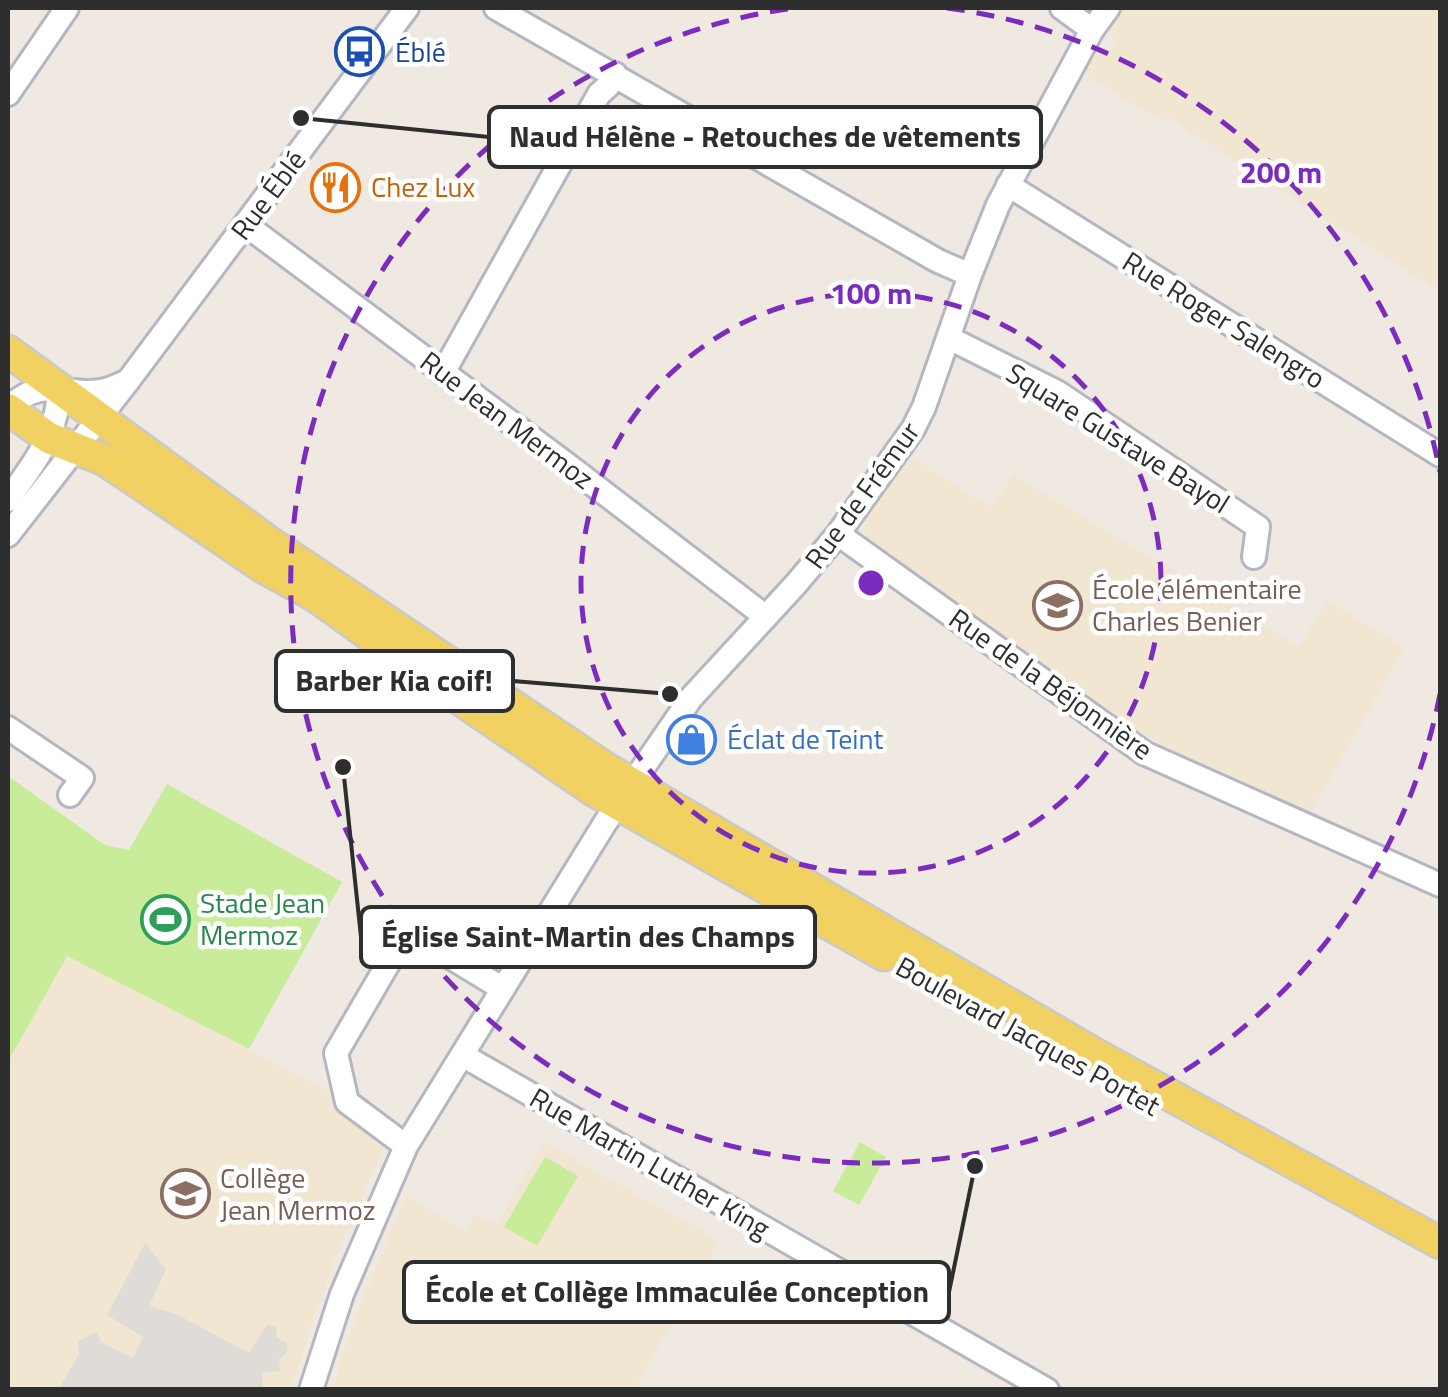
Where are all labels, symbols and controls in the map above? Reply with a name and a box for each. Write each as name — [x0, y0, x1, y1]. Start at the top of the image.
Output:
bus stop icon: Éblé — [334, 26, 386, 78]
place label: Éblé — [395, 30, 446, 73]
callout: Naud Hélène - Retouches de vêtements — [489, 107, 1041, 167]
text: Naud Hélène - Retouches de vêtements — [509, 113, 1021, 159]
street label: Rue Éblé — [219, 141, 316, 249]
text: 200 m — [1240, 149, 1322, 195]
restaurant icon: Chez Lux — [310, 161, 362, 213]
place label: Chez Lux — [371, 165, 475, 208]
street label: Rue Roger Salengro — [1115, 240, 1334, 399]
text: 100 m — [830, 270, 912, 316]
street label: Rue Jean Mermoz — [411, 340, 603, 499]
street label: Square Gustave Bayol — [998, 351, 1238, 524]
street label: Rue de Frémur — [793, 412, 930, 577]
centre of rings — [853, 565, 889, 601]
place label: École élémentaire Charles Benier — [1092, 567, 1302, 642]
school or university icon: École élémentaire Charles Benier — [1031, 579, 1083, 631]
street label: Rue de la Béjonnière — [941, 597, 1162, 770]
callout: Barber Kia coif! — [276, 651, 513, 711]
text: Barber Kia coif! — [295, 657, 493, 703]
shop icon: Éclat de Teint — [666, 713, 718, 765]
place label: Éclat de Teint — [727, 717, 883, 760]
place label: Stade Jean Mermoz — [200, 881, 325, 956]
sports icon: Stade Jean Mermoz — [139, 893, 191, 945]
callout: Église Saint-Martin des Champs — [361, 907, 815, 967]
text: Église Saint-Martin des Champs — [381, 913, 795, 959]
street label: Boulevard Jacques Portet — [888, 945, 1169, 1126]
street label: Rue Martin Luther King — [522, 1076, 778, 1249]
place label: Collège Jean Mermoz — [220, 1156, 375, 1231]
school or university icon: Collège Jean Mermoz — [159, 1168, 211, 1220]
callout: École et Collège Immaculée Conception — [404, 1262, 949, 1322]
text: École et Collège Immaculée Conception — [425, 1268, 929, 1314]

